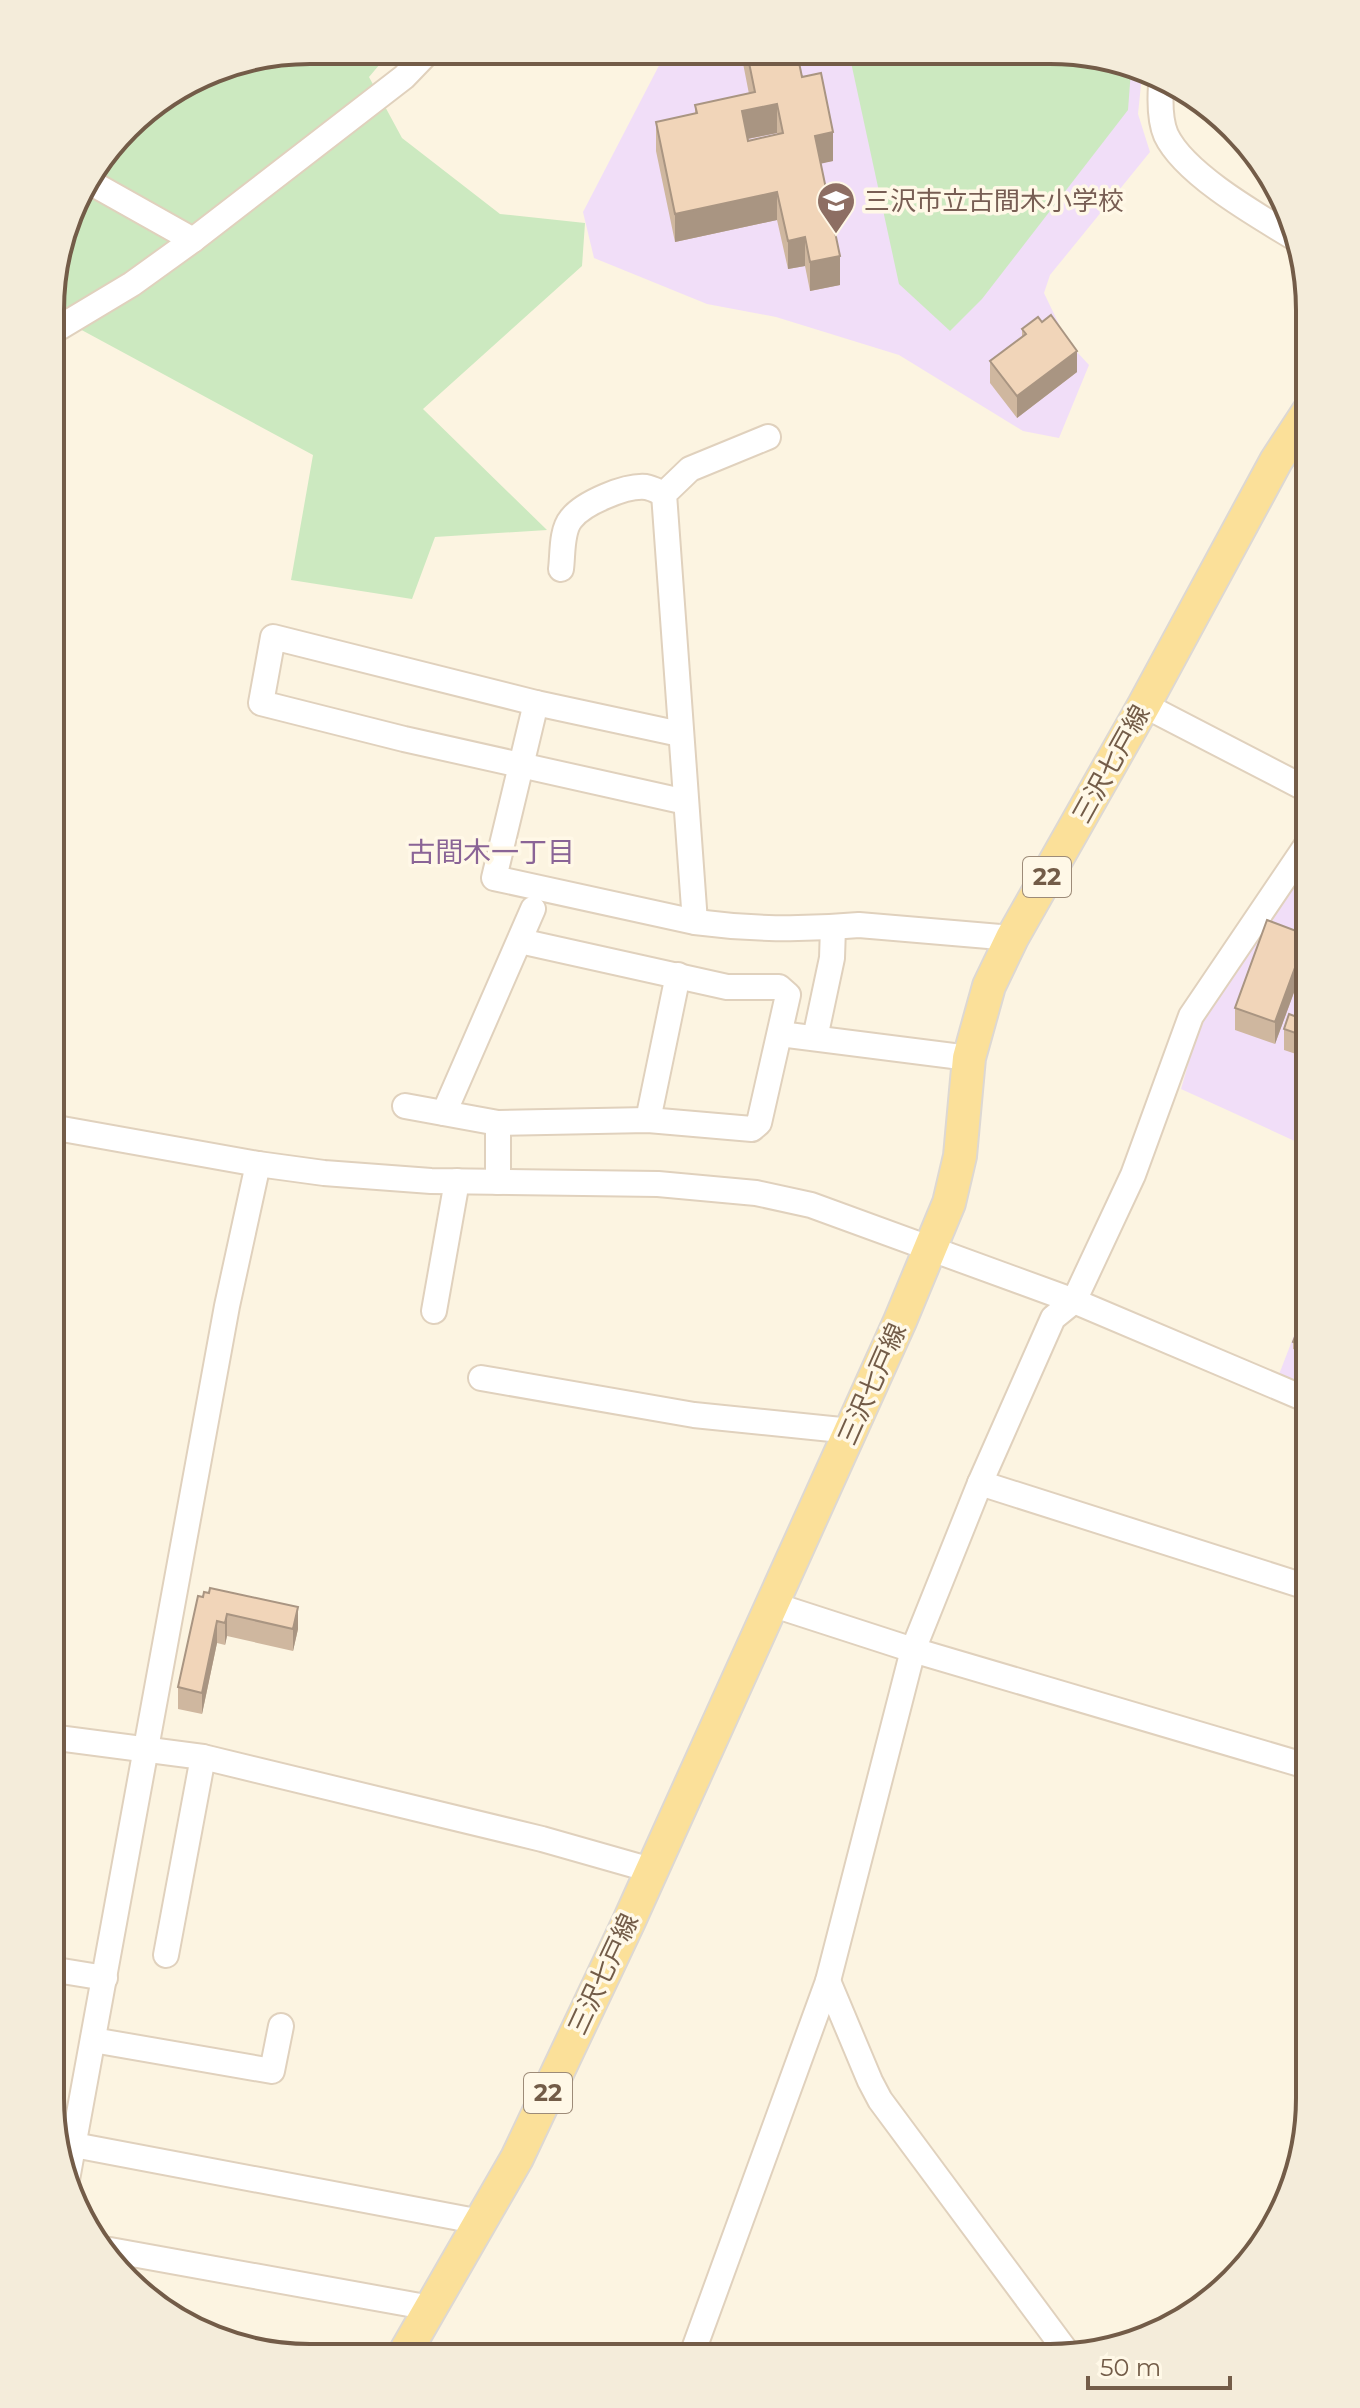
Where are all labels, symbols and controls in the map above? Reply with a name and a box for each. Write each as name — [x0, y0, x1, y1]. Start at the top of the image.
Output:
school or university icon: 三沢市立古間木小学校 — [815, 180, 857, 235]
place label: 三沢市立古間木小学校 — [864, 185, 1124, 217]
street label: 三沢七戸線 — [1065, 699, 1157, 829]
district label: 古間木一丁目 — [407, 835, 575, 869]
road number: 22 — [1023, 857, 1071, 897]
street label: 三沢七戸線 — [831, 1318, 913, 1450]
street label: 三沢七戸線 — [561, 1908, 645, 2040]
road number: 22 — [524, 2073, 572, 2113]
scale bar — [1088, 2340, 1230, 2390]
text: 50 m — [1100, 2353, 1161, 2382]

